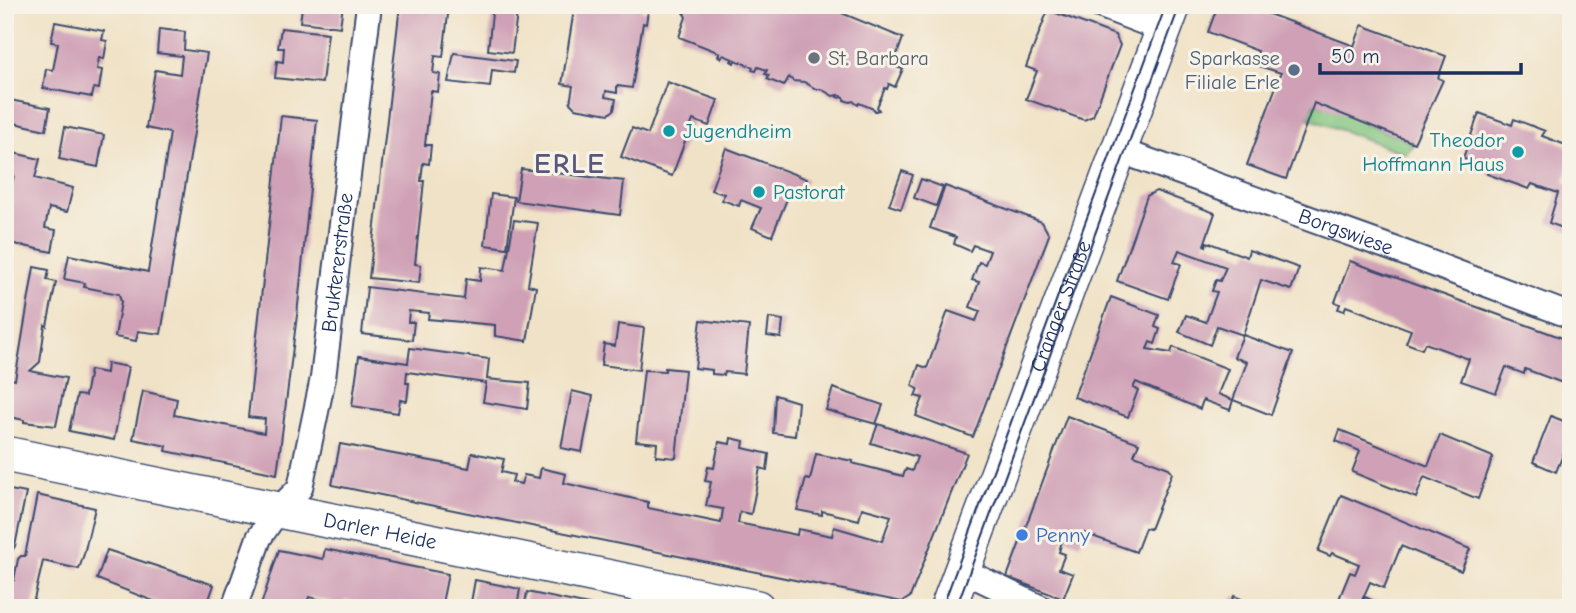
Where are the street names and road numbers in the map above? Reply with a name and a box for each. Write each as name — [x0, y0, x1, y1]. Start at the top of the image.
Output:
street label: Bruktererstraße — [317, 191, 358, 334]
street label: Borgswiese — [1295, 204, 1396, 260]
street label: Cranger Straße — [1025, 237, 1096, 375]
street label: Darler Heide — [321, 508, 439, 554]

